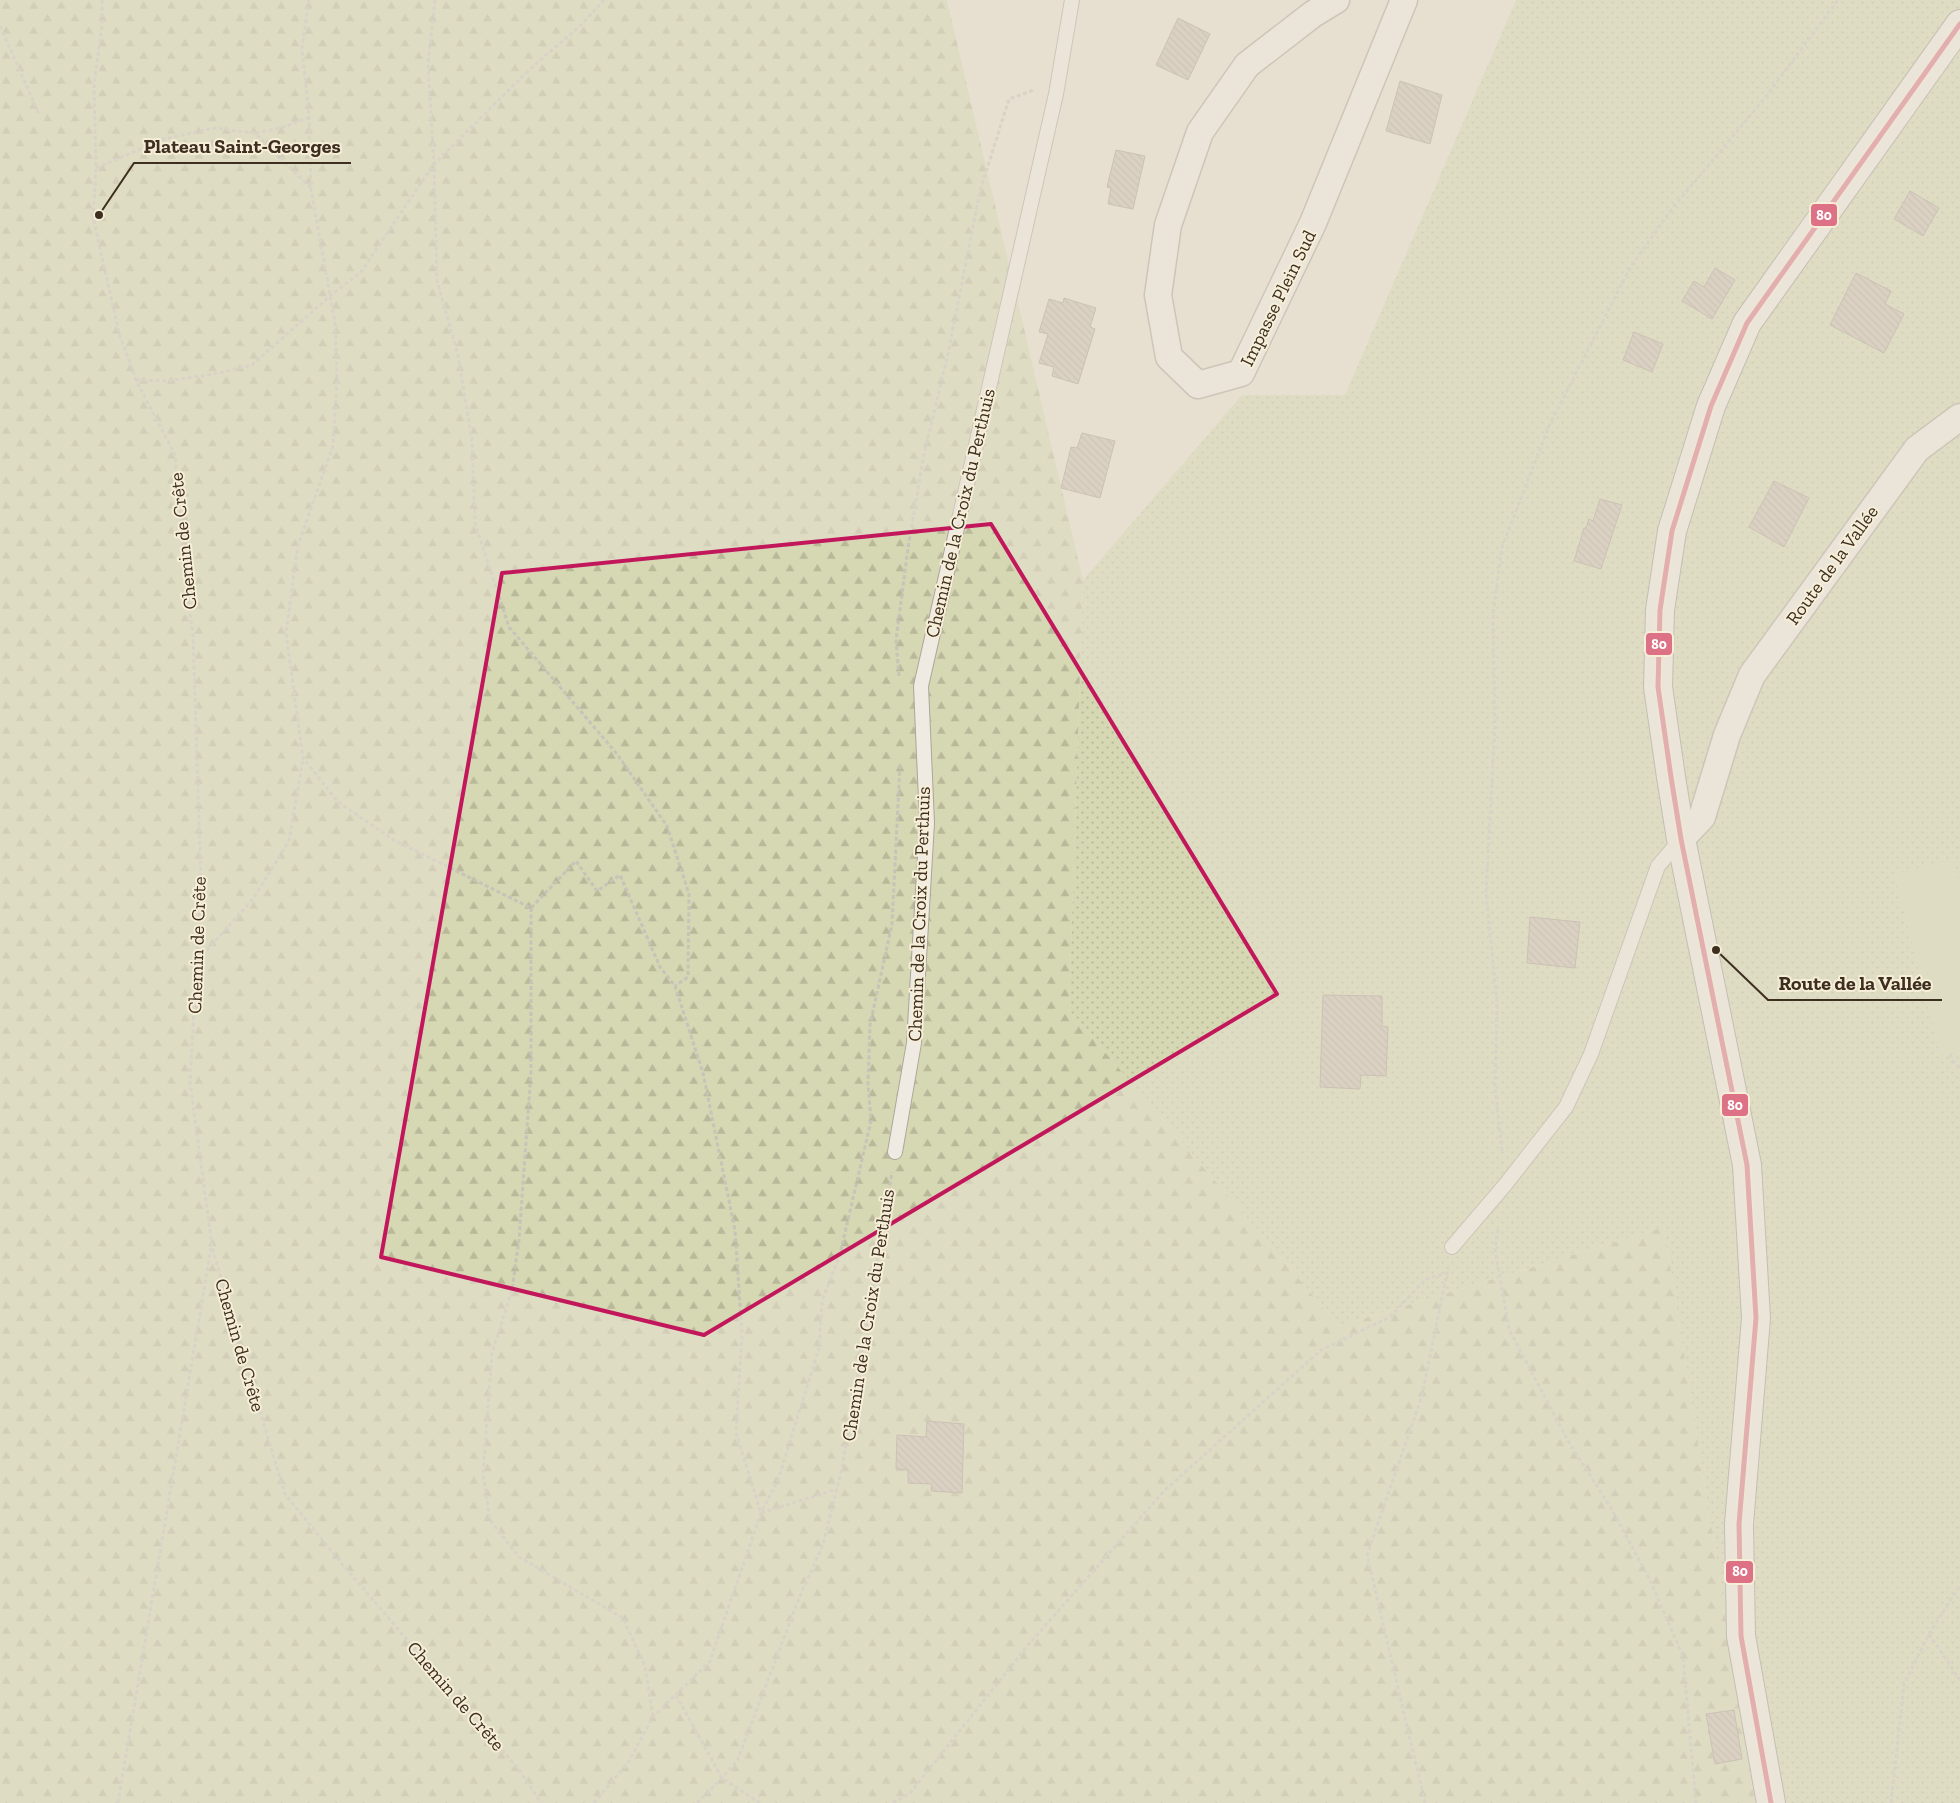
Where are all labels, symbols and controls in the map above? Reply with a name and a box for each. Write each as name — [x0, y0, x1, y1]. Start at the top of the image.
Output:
callout: Plateau Saint-Georges — [134, 128, 351, 163]
text: Plateau Saint-Georges — [143, 134, 341, 158]
line badge: 80 — [1810, 203, 1838, 227]
text: 80 — [1816, 207, 1832, 224]
street label: Impasse Plein Sud — [1235, 226, 1321, 370]
street label: Chemin de la Croix du Perthuis — [920, 386, 1000, 640]
street label: Chemin de Crête — [164, 471, 202, 611]
street label: Route de la Vallée — [1781, 501, 1883, 629]
line badge: 80 — [1645, 632, 1673, 656]
text: 80 — [1651, 636, 1667, 653]
street label: Chemin de la Croix du Perthuis — [903, 786, 935, 1042]
street label: Chemin de Crête — [183, 876, 211, 1014]
callout: Route de la Vallée — [1768, 965, 1942, 1000]
text: Route de la Vallée — [1778, 971, 1932, 995]
line badge: 80 — [1721, 1093, 1749, 1117]
text: 80 — [1727, 1097, 1743, 1114]
street label: Chemin de la Croix du Perthuis — [837, 1187, 899, 1443]
street label: Chemin de Crête — [210, 1276, 270, 1414]
line badge: 80 — [1725, 1560, 1754, 1584]
text: 80 — [1732, 1563, 1748, 1580]
street label: Chemin de Crête — [402, 1637, 510, 1756]

